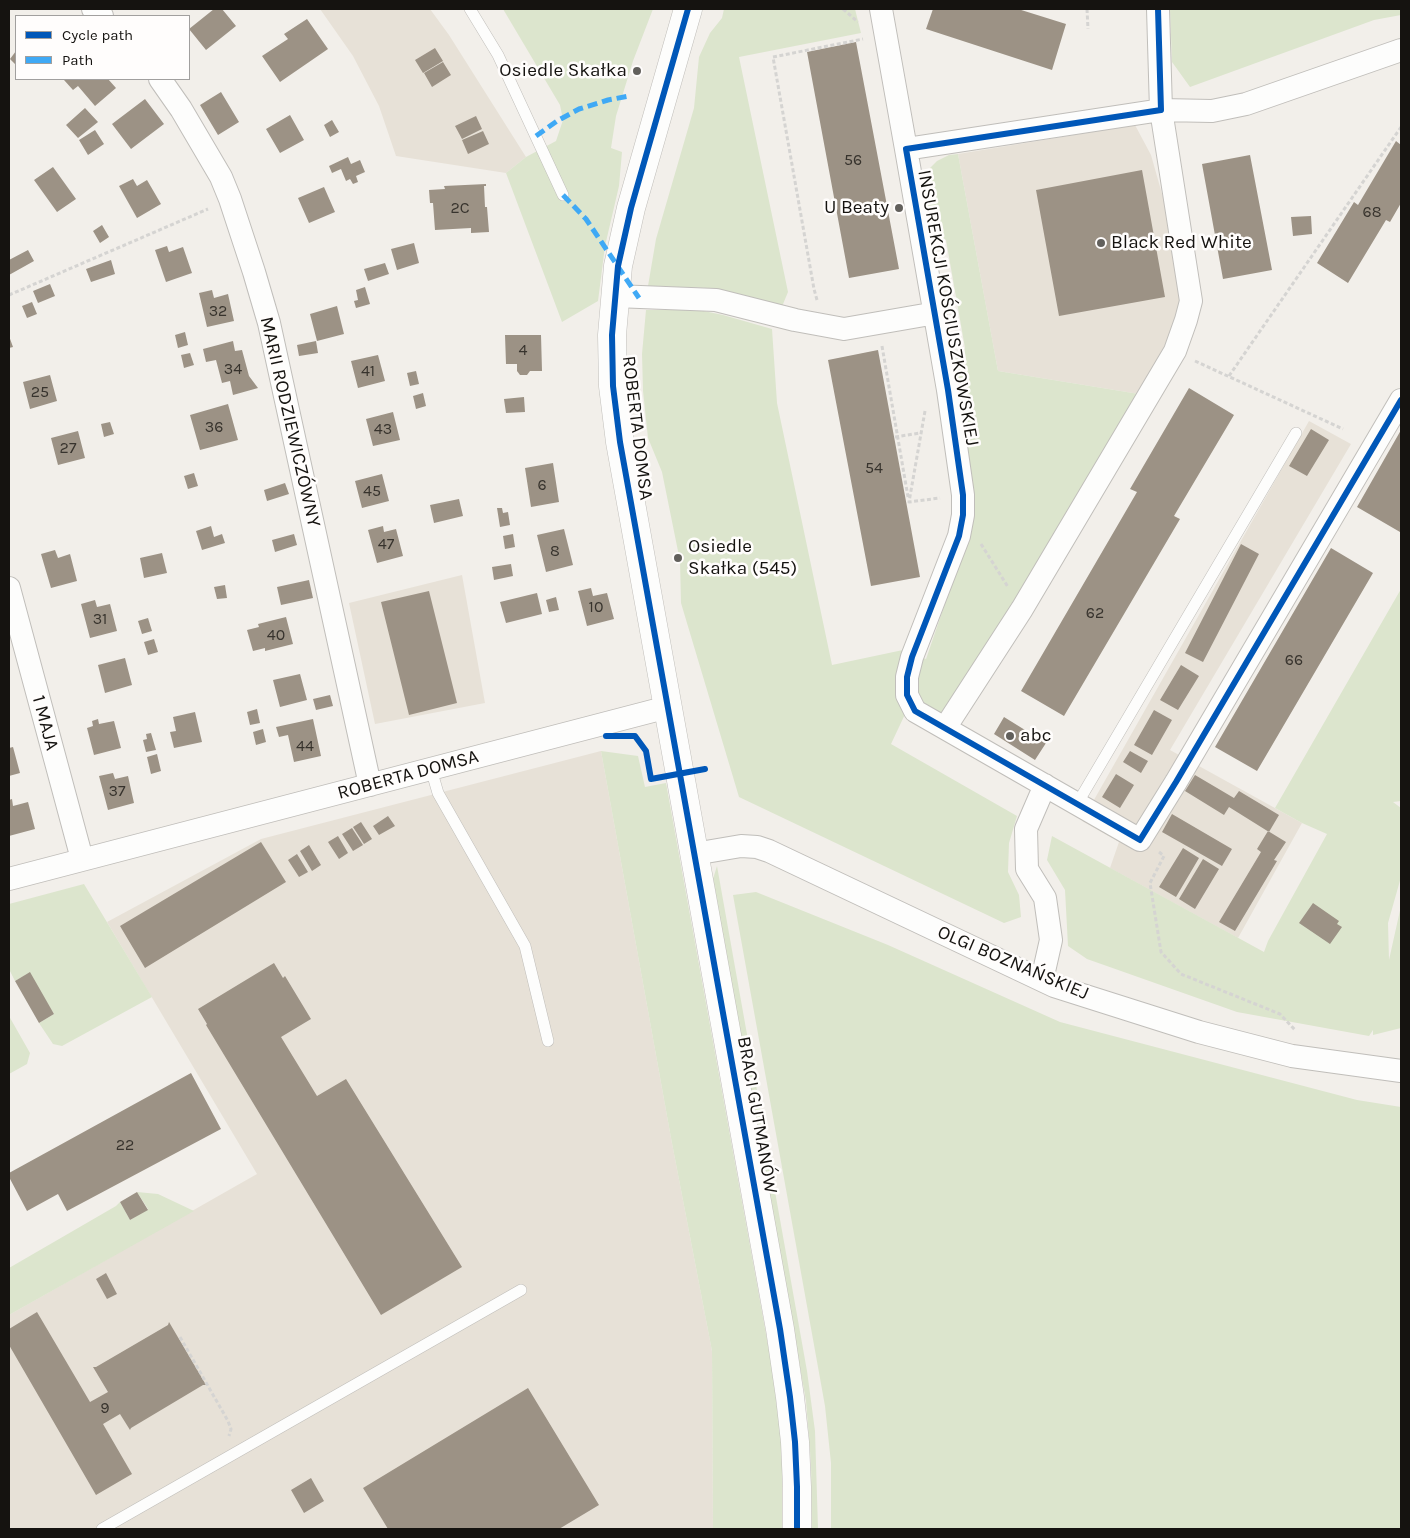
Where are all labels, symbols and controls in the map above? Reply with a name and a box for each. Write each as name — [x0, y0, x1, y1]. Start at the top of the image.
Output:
legend — [15, 15, 190, 80]
text: Cycle path — [62, 26, 133, 44]
text: Path — [62, 51, 93, 69]
place label: Osiedle Skałka — [499, 60, 627, 82]
marker: Osiedle Skałka — [631, 65, 643, 77]
house number: 56 — [844, 150, 862, 170]
street label: INSUREKCJI KOŚCIUSZKOWSKIEJ — [912, 168, 984, 448]
place label: U Beaty — [824, 197, 889, 219]
house number: 2C — [450, 198, 470, 218]
marker: U Beaty — [893, 202, 905, 214]
house number: 68 — [1363, 202, 1381, 222]
place label: Black Red White — [1111, 232, 1252, 254]
marker: Black Red White — [1095, 237, 1107, 249]
house number: 32 — [209, 301, 227, 321]
street label: MARII RODZIEWICZÓWNY — [255, 315, 325, 529]
house number: 4 — [519, 340, 527, 360]
street label: ROBERTA DOMSA — [617, 354, 657, 502]
house number: 34 — [224, 359, 242, 379]
house number: 41 — [361, 361, 375, 381]
house number: 25 — [31, 382, 49, 402]
house number: 36 — [205, 417, 223, 437]
house number: 43 — [374, 419, 392, 439]
house number: 27 — [60, 438, 76, 458]
house number: 54 — [865, 458, 883, 478]
house number: 6 — [537, 475, 547, 495]
house number: 45 — [363, 481, 381, 501]
house number: 47 — [378, 534, 394, 554]
place label: Osiedle Skałka (545) — [688, 536, 797, 580]
house number: 8 — [550, 541, 560, 561]
marker: Osiedle Skałka (545) — [672, 552, 684, 564]
house number: 10 — [589, 597, 603, 617]
house number: 62 — [1086, 603, 1104, 623]
house number: 31 — [93, 609, 107, 629]
house number: 40 — [267, 625, 285, 645]
house number: 66 — [1285, 650, 1303, 670]
street label: 1 MAJA — [27, 693, 63, 753]
place label: abc — [1020, 725, 1052, 747]
marker: abc — [1004, 730, 1016, 742]
house number: 44 — [296, 736, 314, 756]
street label: ROBERTA DOMSA — [335, 745, 481, 805]
house number: 37 — [109, 781, 125, 801]
street label: OLGI BOZNAŃSKIEJ — [934, 921, 1092, 1005]
street label: BRACI GUTMANÓW — [732, 1035, 782, 1195]
house number: 22 — [116, 1135, 134, 1155]
house number: 9 — [100, 1398, 110, 1418]

